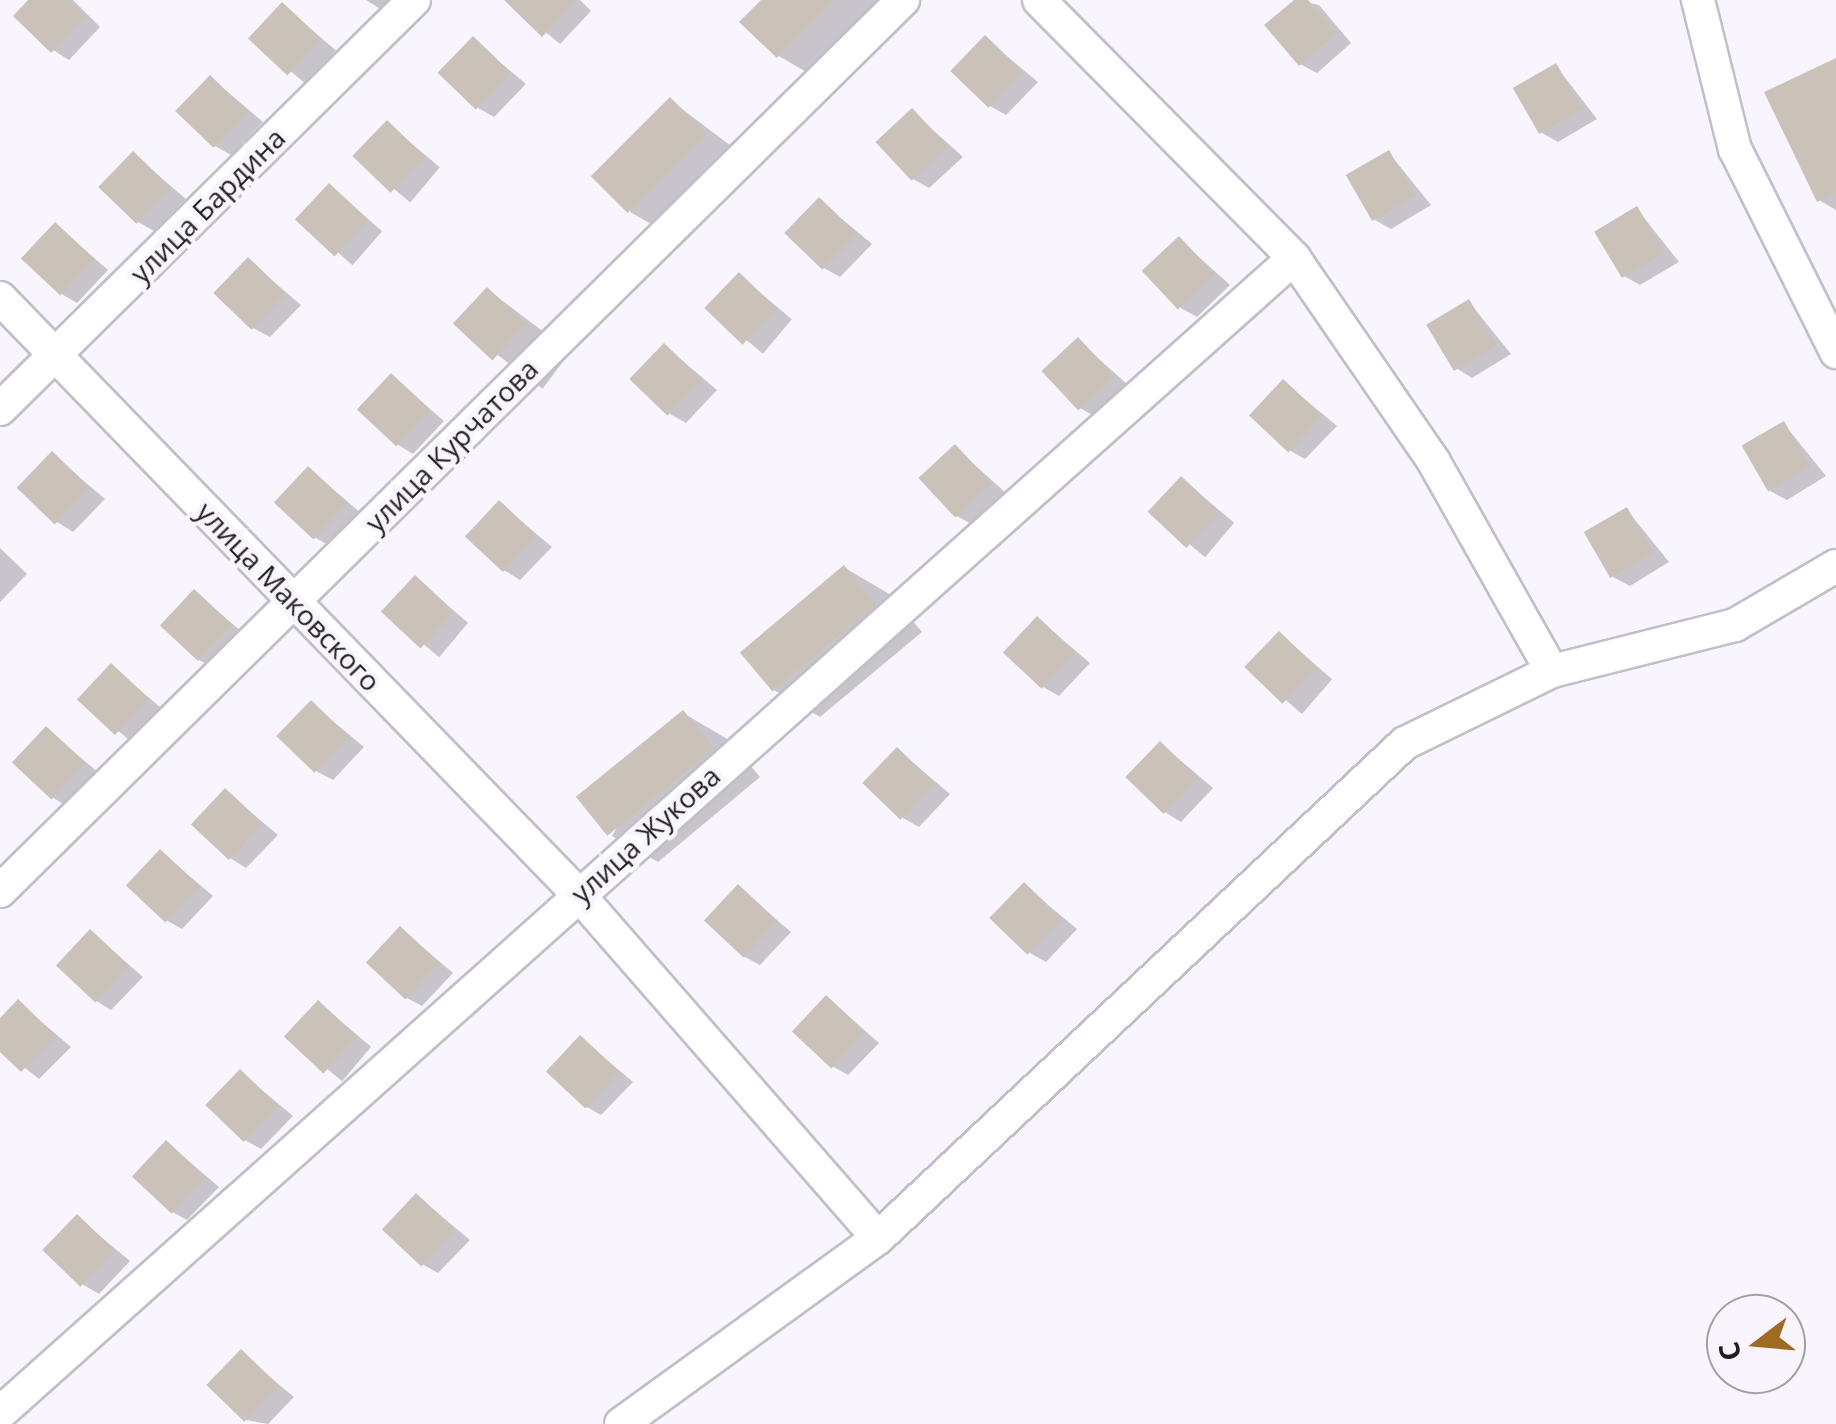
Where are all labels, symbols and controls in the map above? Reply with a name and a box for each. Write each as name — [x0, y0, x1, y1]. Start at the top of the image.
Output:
street label: улица Бардина — [123, 121, 291, 289]
street label: улица Курчатова — [358, 352, 544, 538]
street label: улица Маковского — [190, 494, 388, 698]
street label: улица Жукова — [564, 758, 726, 910]
north arrow — [1706, 1294, 1806, 1394]
text: С — [1708, 1338, 1750, 1366]

